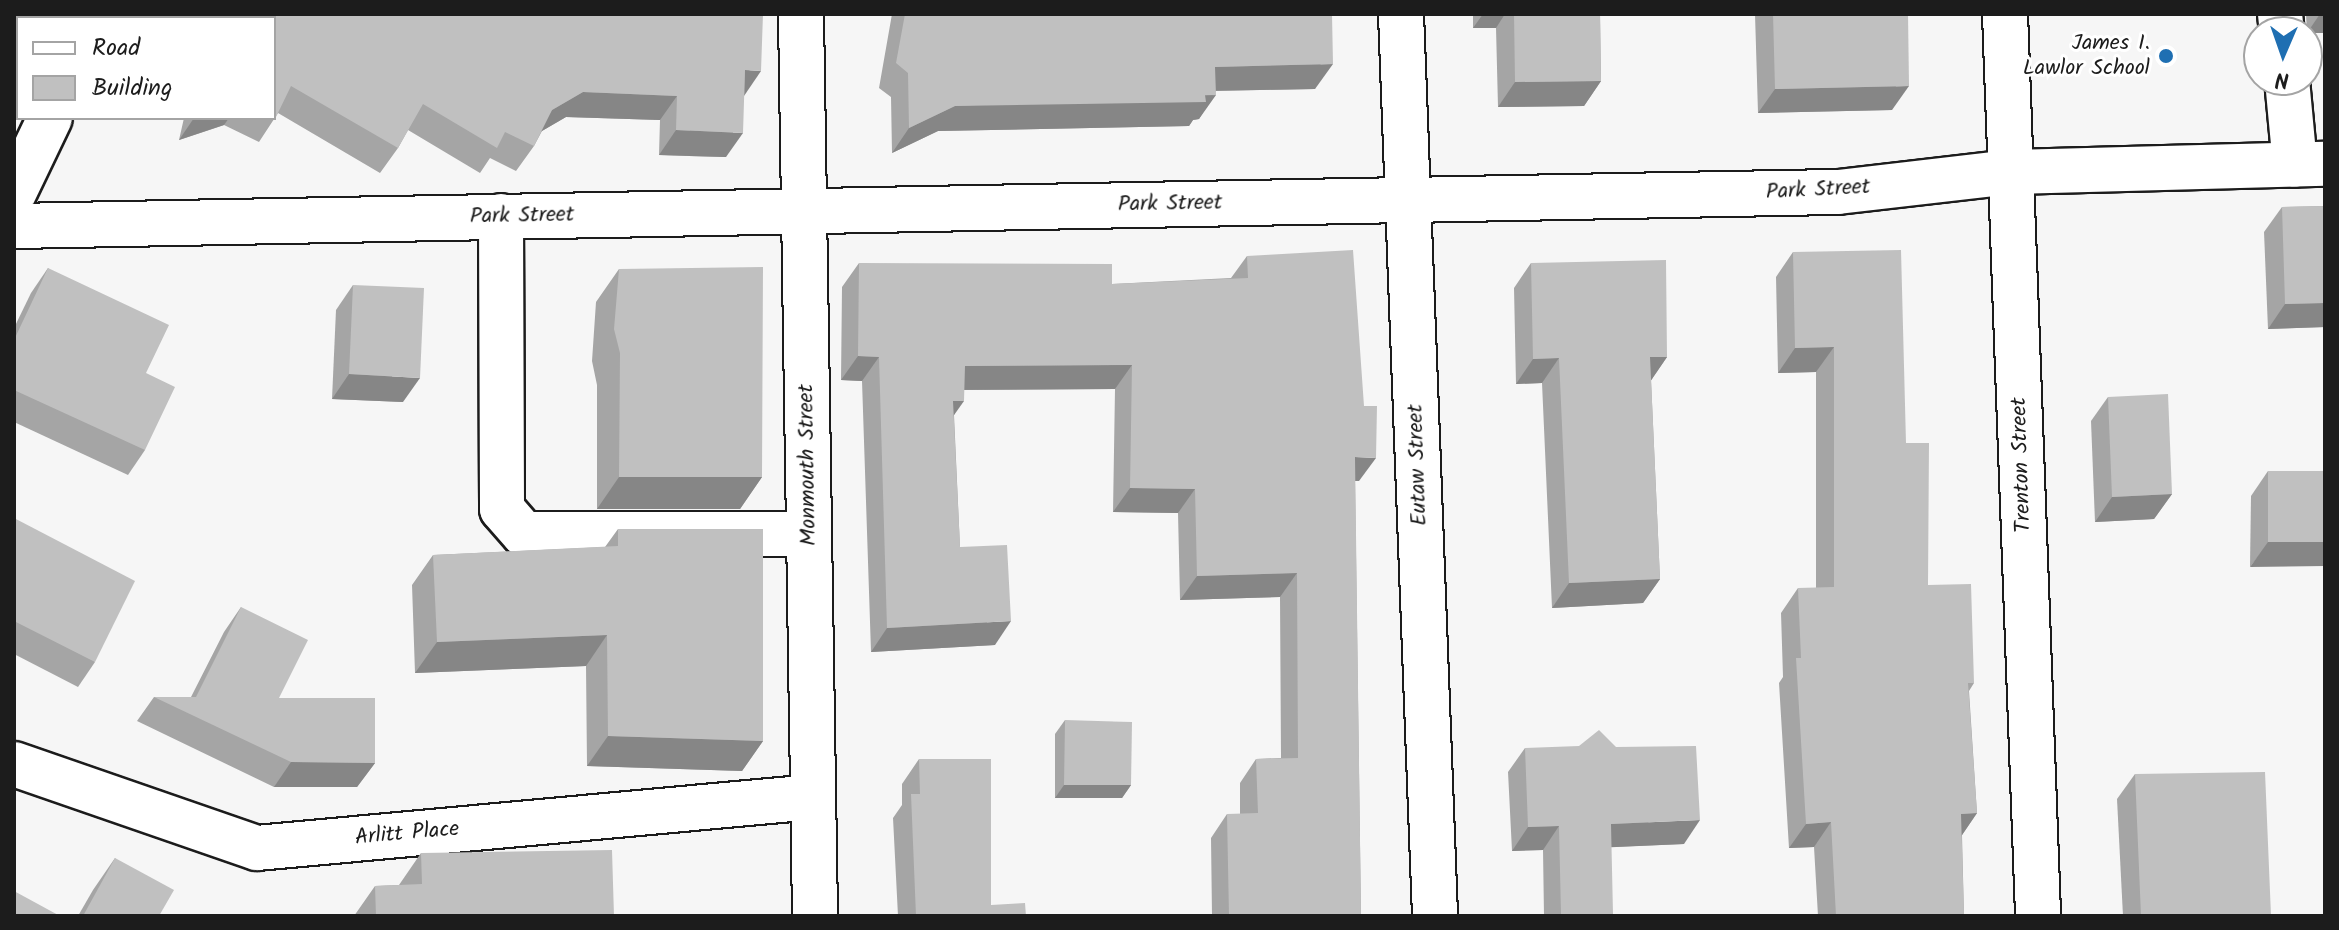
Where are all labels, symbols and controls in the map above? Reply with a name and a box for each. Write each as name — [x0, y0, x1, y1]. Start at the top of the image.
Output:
legend — [16, 16, 276, 120]
north arrow — [2243, 16, 2323, 96]
text: Road — [92, 29, 140, 68]
place label: James I. Lawlor School — [2023, 30, 2150, 82]
marker: James I. Lawlor School — [2157, 47, 2175, 65]
text: N — [2275, 61, 2290, 96]
text: Building — [92, 69, 172, 108]
street label: Park Street — [1765, 174, 1871, 206]
street label: Park Street — [1118, 190, 1222, 218]
street label: Park Street — [470, 202, 574, 230]
street label: Monmouth Street — [793, 384, 823, 546]
street label: Trenton Street — [2006, 397, 2038, 533]
street label: Eutaw Street — [1403, 404, 1433, 526]
street label: Arlitt Place — [354, 816, 460, 852]

